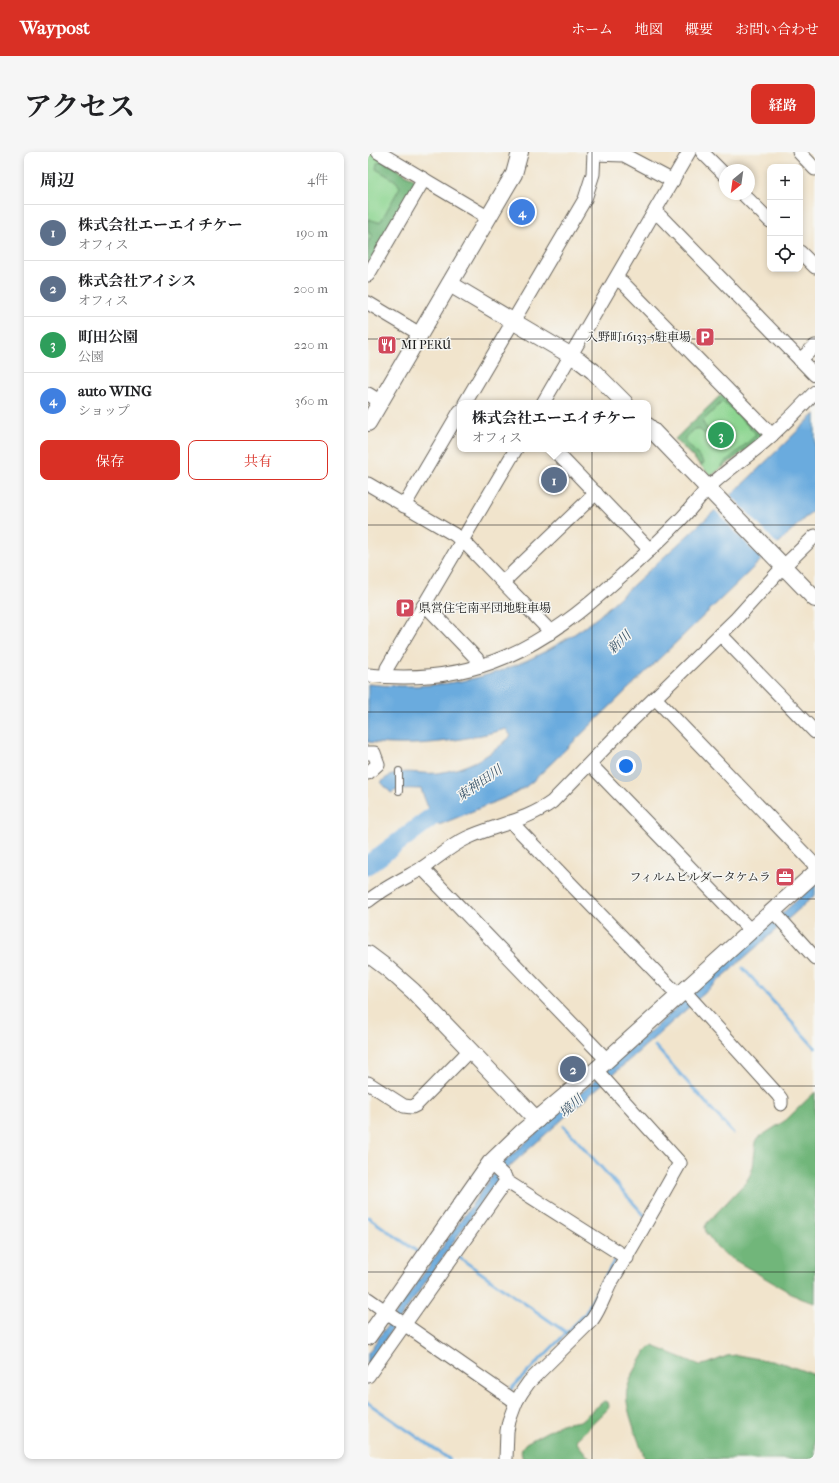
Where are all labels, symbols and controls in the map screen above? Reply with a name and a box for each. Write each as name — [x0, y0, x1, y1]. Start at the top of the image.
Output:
text: Waypost — [20, 17, 90, 39]
text: ホーム — [571, 21, 613, 38]
text: 地図 — [635, 21, 663, 38]
text: 概要 — [685, 21, 713, 38]
text: お問い合わせ — [735, 21, 819, 38]
button: 経路 — [751, 84, 815, 124]
text: アクセス — [24, 90, 135, 123]
north arrow — [719, 164, 755, 200]
map controls — [767, 164, 803, 272]
button: + — [767, 164, 803, 200]
text: 周辺 — [40, 170, 74, 190]
text: 4件 — [307, 172, 328, 187]
pin: 4 — [509, 197, 535, 227]
button: − — [767, 200, 803, 236]
text: 株式会社エーエイチケー — [78, 216, 242, 234]
text: 1 — [51, 225, 55, 240]
text: 190 m — [296, 225, 328, 240]
button: locate — [767, 236, 803, 272]
text: オフィス — [78, 237, 129, 252]
text: 株式会社アイシス — [78, 272, 196, 290]
text: 2 — [50, 281, 56, 296]
text: 200 m — [293, 281, 328, 296]
text: オフィス — [78, 293, 129, 308]
parking icon: 入野町16133-5駐車場 — [694, 326, 716, 348]
text: 町田公園 — [78, 328, 138, 346]
place label: 入野町16133-5駐車場 — [586, 330, 691, 344]
restaurant icon: MI PERÚ — [376, 334, 398, 356]
text: 3 — [50, 337, 56, 352]
text: 220 m — [294, 337, 328, 352]
place label: MI PERÚ — [401, 337, 452, 352]
text: 公園 — [78, 349, 104, 364]
text: auto WING — [78, 382, 152, 400]
text: 4 — [49, 393, 57, 408]
text: 360 m — [295, 393, 328, 408]
popup — [457, 400, 651, 452]
text: ショップ — [78, 403, 130, 418]
text: 株式会社エーエイチケー — [472, 409, 636, 427]
pin: 3 — [708, 420, 734, 450]
text: オフィス — [472, 430, 522, 445]
button: 保存 — [40, 440, 180, 480]
button: 共有 — [188, 440, 328, 480]
pin: 1 — [541, 465, 567, 495]
parking icon: 県営住宅南平団地駐車場 — [394, 597, 416, 619]
place label: 県営住宅南平団地駐車場 — [419, 601, 551, 615]
water label: 新川 — [604, 626, 635, 656]
your location — [616, 756, 636, 776]
water label: 東神田川 — [453, 761, 506, 804]
office icon: フィルムビルダータケムラ — [774, 866, 796, 888]
place label: フィルムビルダータケムラ — [630, 870, 771, 884]
pin: 2 — [560, 1054, 586, 1084]
water label: 境川 — [556, 1090, 587, 1120]

